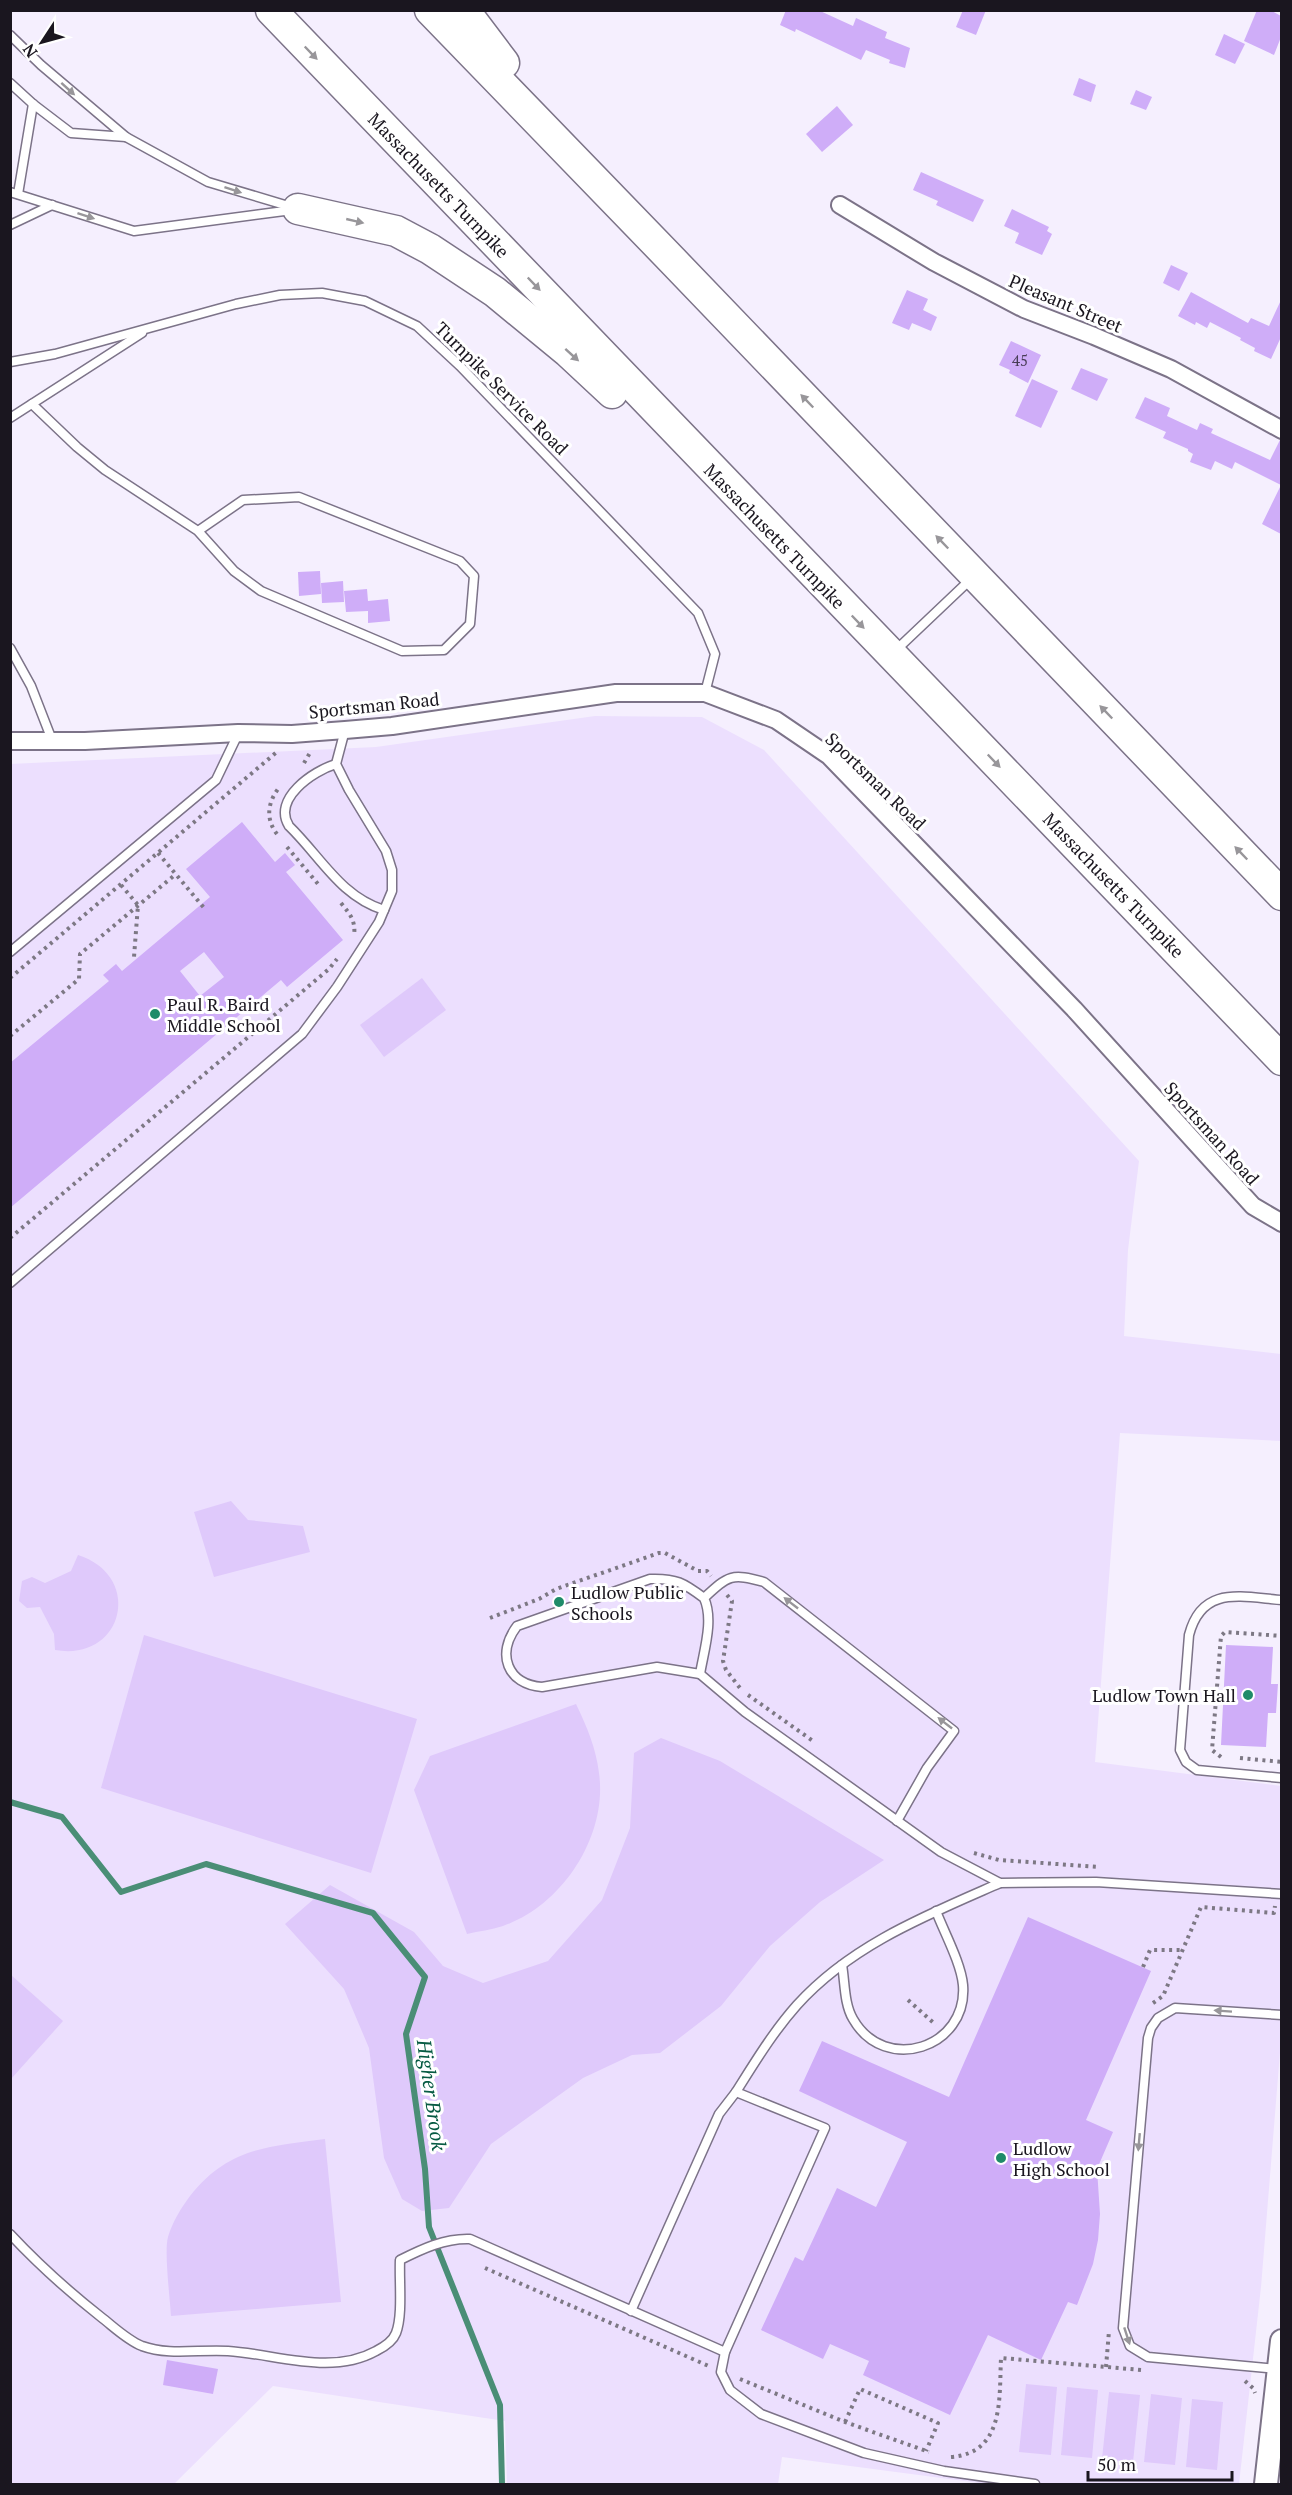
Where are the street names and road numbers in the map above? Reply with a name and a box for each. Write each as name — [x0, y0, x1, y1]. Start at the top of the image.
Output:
street label: Massachusetts Turnpike — [363, 107, 515, 263]
street label: Pleasant Street — [1006, 268, 1127, 338]
street label: Turnpike Service Road — [430, 316, 574, 460]
street label: Massachusetts Turnpike — [699, 458, 851, 614]
street label: Sportsman Road — [308, 686, 440, 724]
street label: Sportsman Road — [821, 727, 931, 835]
street label: Massachusetts Turnpike — [1038, 807, 1190, 963]
street label: Sportsman Road — [1159, 1076, 1265, 1190]

